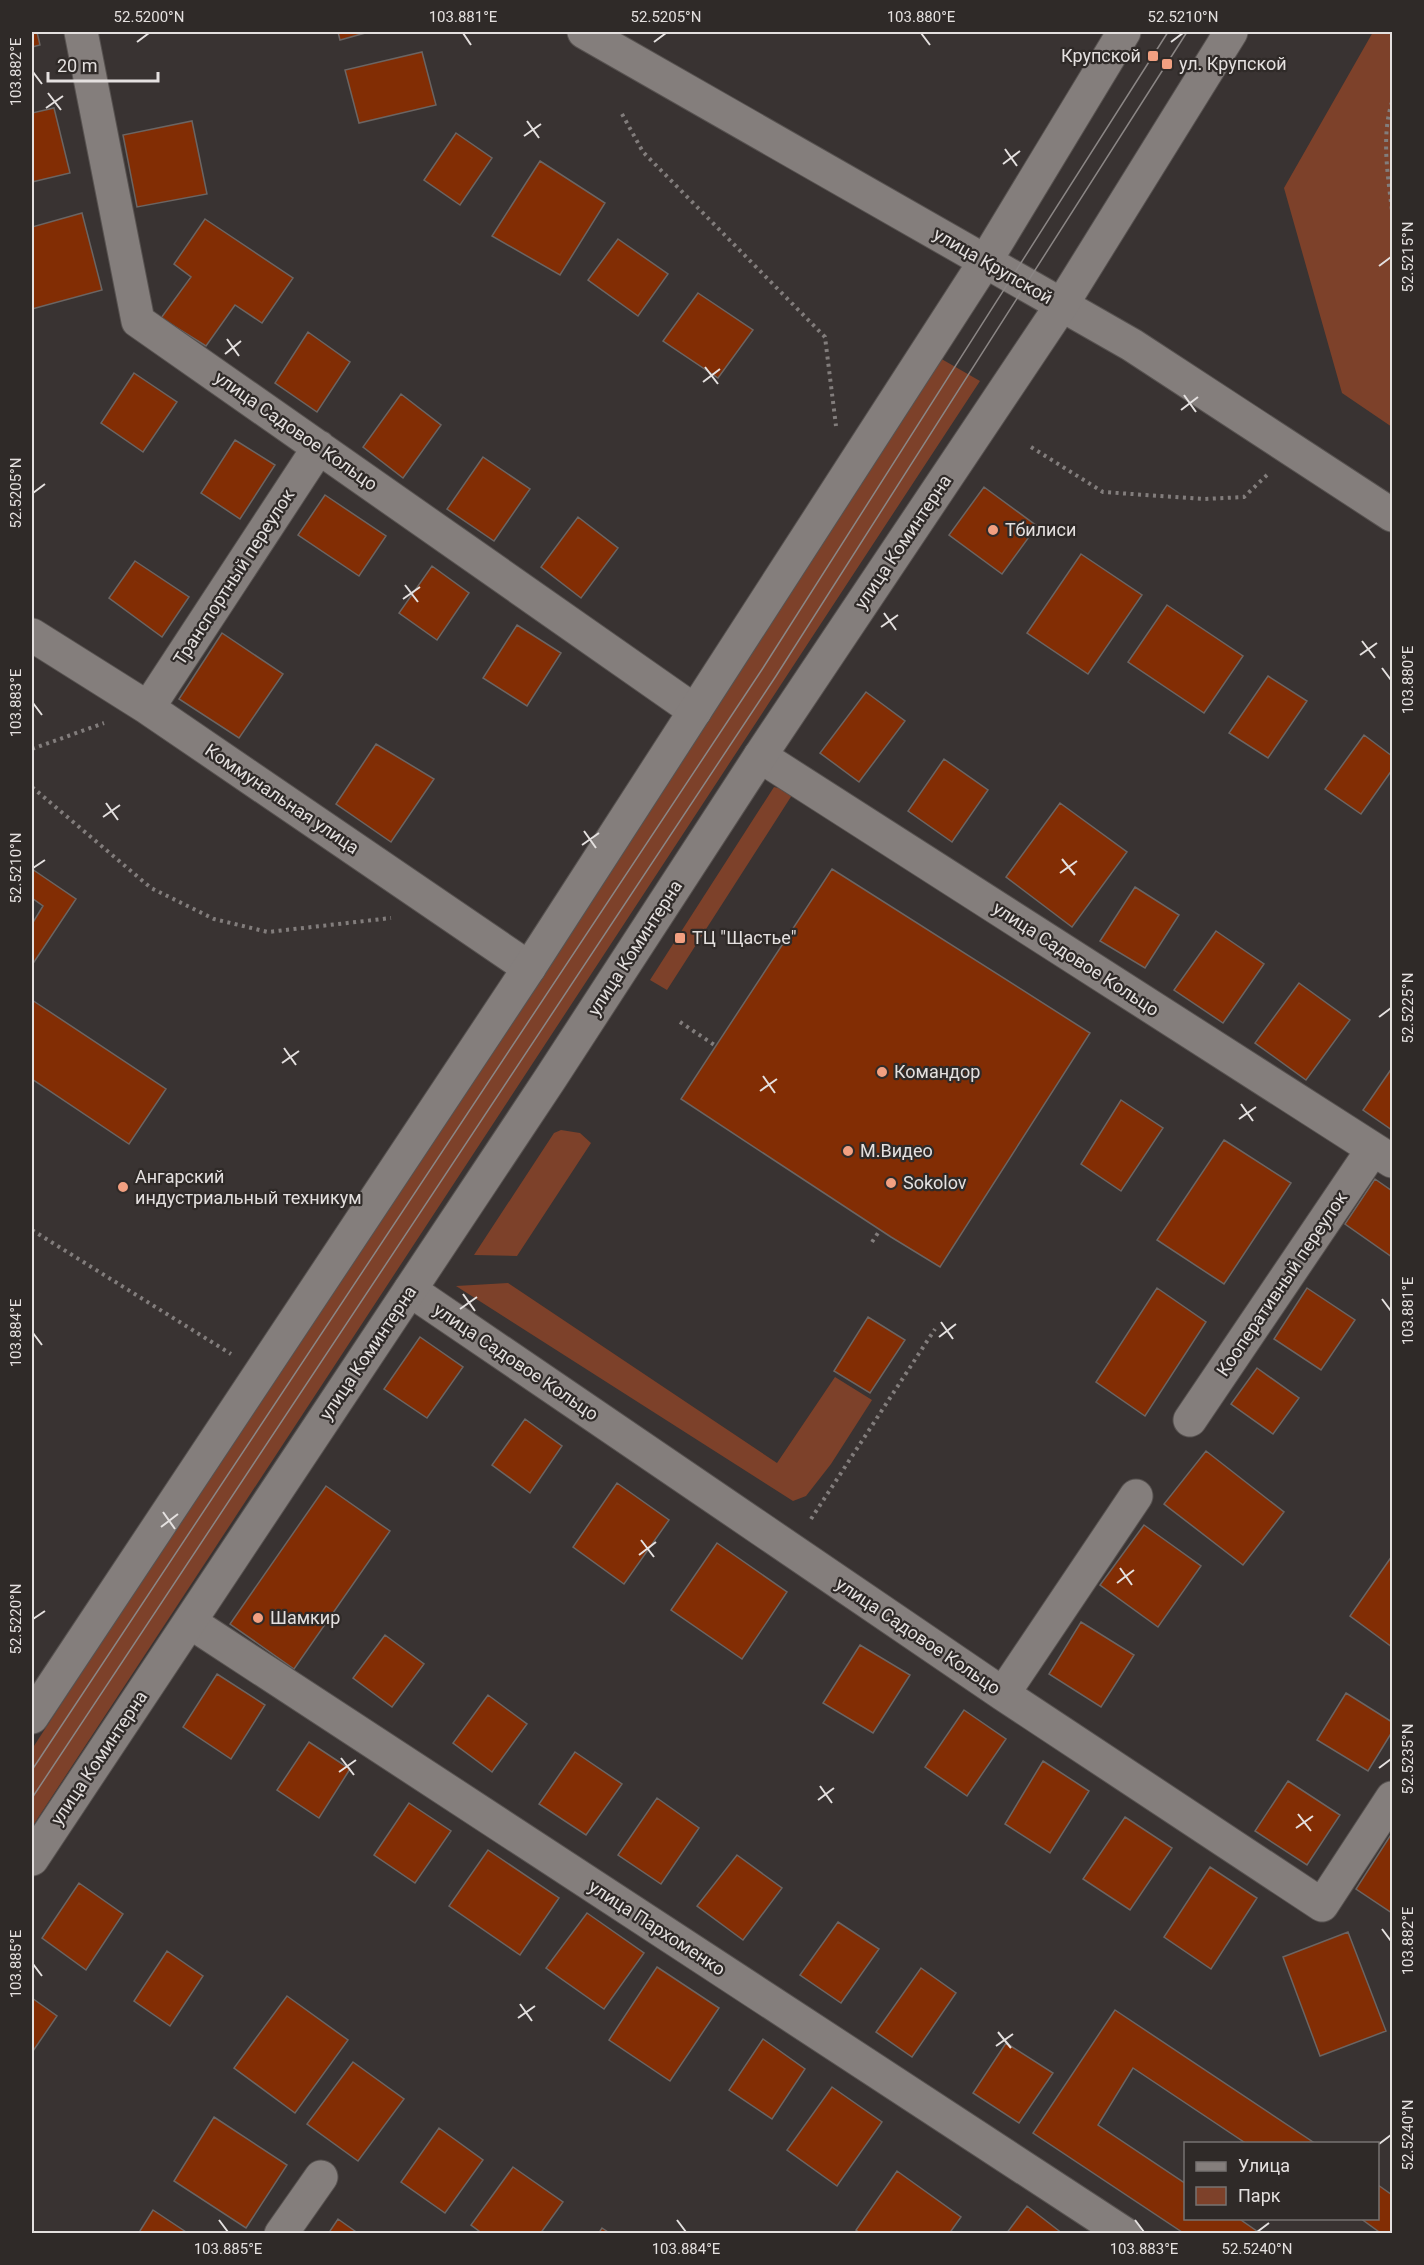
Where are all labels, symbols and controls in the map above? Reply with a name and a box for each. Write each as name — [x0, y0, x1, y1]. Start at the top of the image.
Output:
text: 52.5200°N — [114, 8, 184, 26]
text: 103.881°E — [429, 8, 498, 26]
text: 52.5205°N — [631, 8, 701, 26]
text: 103.880°E — [887, 8, 956, 26]
text: 52.5210°N — [1148, 8, 1218, 26]
text: 103.882°E — [7, 37, 25, 106]
scale bar — [48, 45, 158, 83]
place label: Крупской — [1061, 45, 1141, 66]
marker: Крупской — [1146, 49, 1160, 63]
place label: ул. Крупской — [1179, 53, 1287, 74]
text: 20 m — [57, 55, 97, 76]
marker: ул. Крупской — [1160, 57, 1174, 71]
text: 52.5215°N — [1399, 222, 1417, 292]
street label: улица Крупской — [930, 223, 1056, 308]
street label: улица Садовое Кольцо — [211, 366, 382, 495]
text: 52.5205°N — [7, 458, 25, 528]
street label: улица Коминтерна — [850, 471, 955, 613]
street label: Транспортный переулок — [169, 485, 298, 669]
place label: Тбилиси — [1005, 519, 1076, 540]
marker: Тбилиси — [986, 523, 1000, 537]
text: 103.880°E — [1399, 645, 1417, 714]
text: 103.883°E — [7, 668, 25, 737]
street label: Коммунальная улица — [201, 739, 363, 858]
text: 52.5210°N — [7, 833, 25, 903]
street label: улица Коминтерна — [583, 876, 686, 1019]
street label: улица Садовое Кольцо — [989, 897, 1163, 1020]
place label: ТЦ "Щастье" — [692, 927, 796, 948]
marker: ТЦ "Щастье" — [673, 931, 687, 945]
text: 52.5225°N — [1399, 973, 1417, 1043]
place label: Командор — [894, 1061, 980, 1082]
marker: Командор — [875, 1065, 889, 1079]
place label: М.Видео — [860, 1140, 933, 1161]
marker: М.Видео — [841, 1144, 855, 1158]
place label: Ангарский индустриальный техникум — [135, 1166, 362, 1208]
place label: Sokolov — [903, 1172, 967, 1193]
marker: Sokolov — [884, 1176, 898, 1190]
marker: Ангарский индустриальный техникум — [116, 1180, 130, 1194]
street label: Кооперативный переулок — [1212, 1187, 1351, 1380]
text: 103.881°E — [1399, 1276, 1417, 1345]
street label: улица Коминтерна — [315, 1282, 420, 1424]
text: 103.884°E — [7, 1298, 25, 1367]
street label: улица Садовое Кольцо — [430, 1299, 602, 1424]
street label: улица Садовое Кольцо — [832, 1573, 1004, 1698]
text: 52.5220°N — [7, 1584, 25, 1654]
place label: Шамкир — [270, 1607, 340, 1628]
marker: Шамкир — [251, 1611, 265, 1625]
street label: улица Коминтерна — [46, 1687, 151, 1829]
text: 52.5235°N — [1399, 1724, 1417, 1794]
street label: улица Пархоменко — [585, 1876, 729, 1980]
text: 103.882°E — [1399, 1906, 1417, 1975]
text: 103.885°E — [7, 1929, 25, 1998]
text: 52.5240°N — [1399, 2100, 1417, 2170]
legend — [1184, 2142, 1379, 2220]
text: Улица — [1238, 2155, 1290, 2176]
text: Парк — [1238, 2185, 1281, 2206]
text: 103.885°E — [194, 2240, 263, 2258]
text: 103.884°E — [652, 2240, 721, 2258]
text: 103.883°E — [1110, 2240, 1179, 2258]
text: 52.5240°N — [1222, 2240, 1292, 2258]

